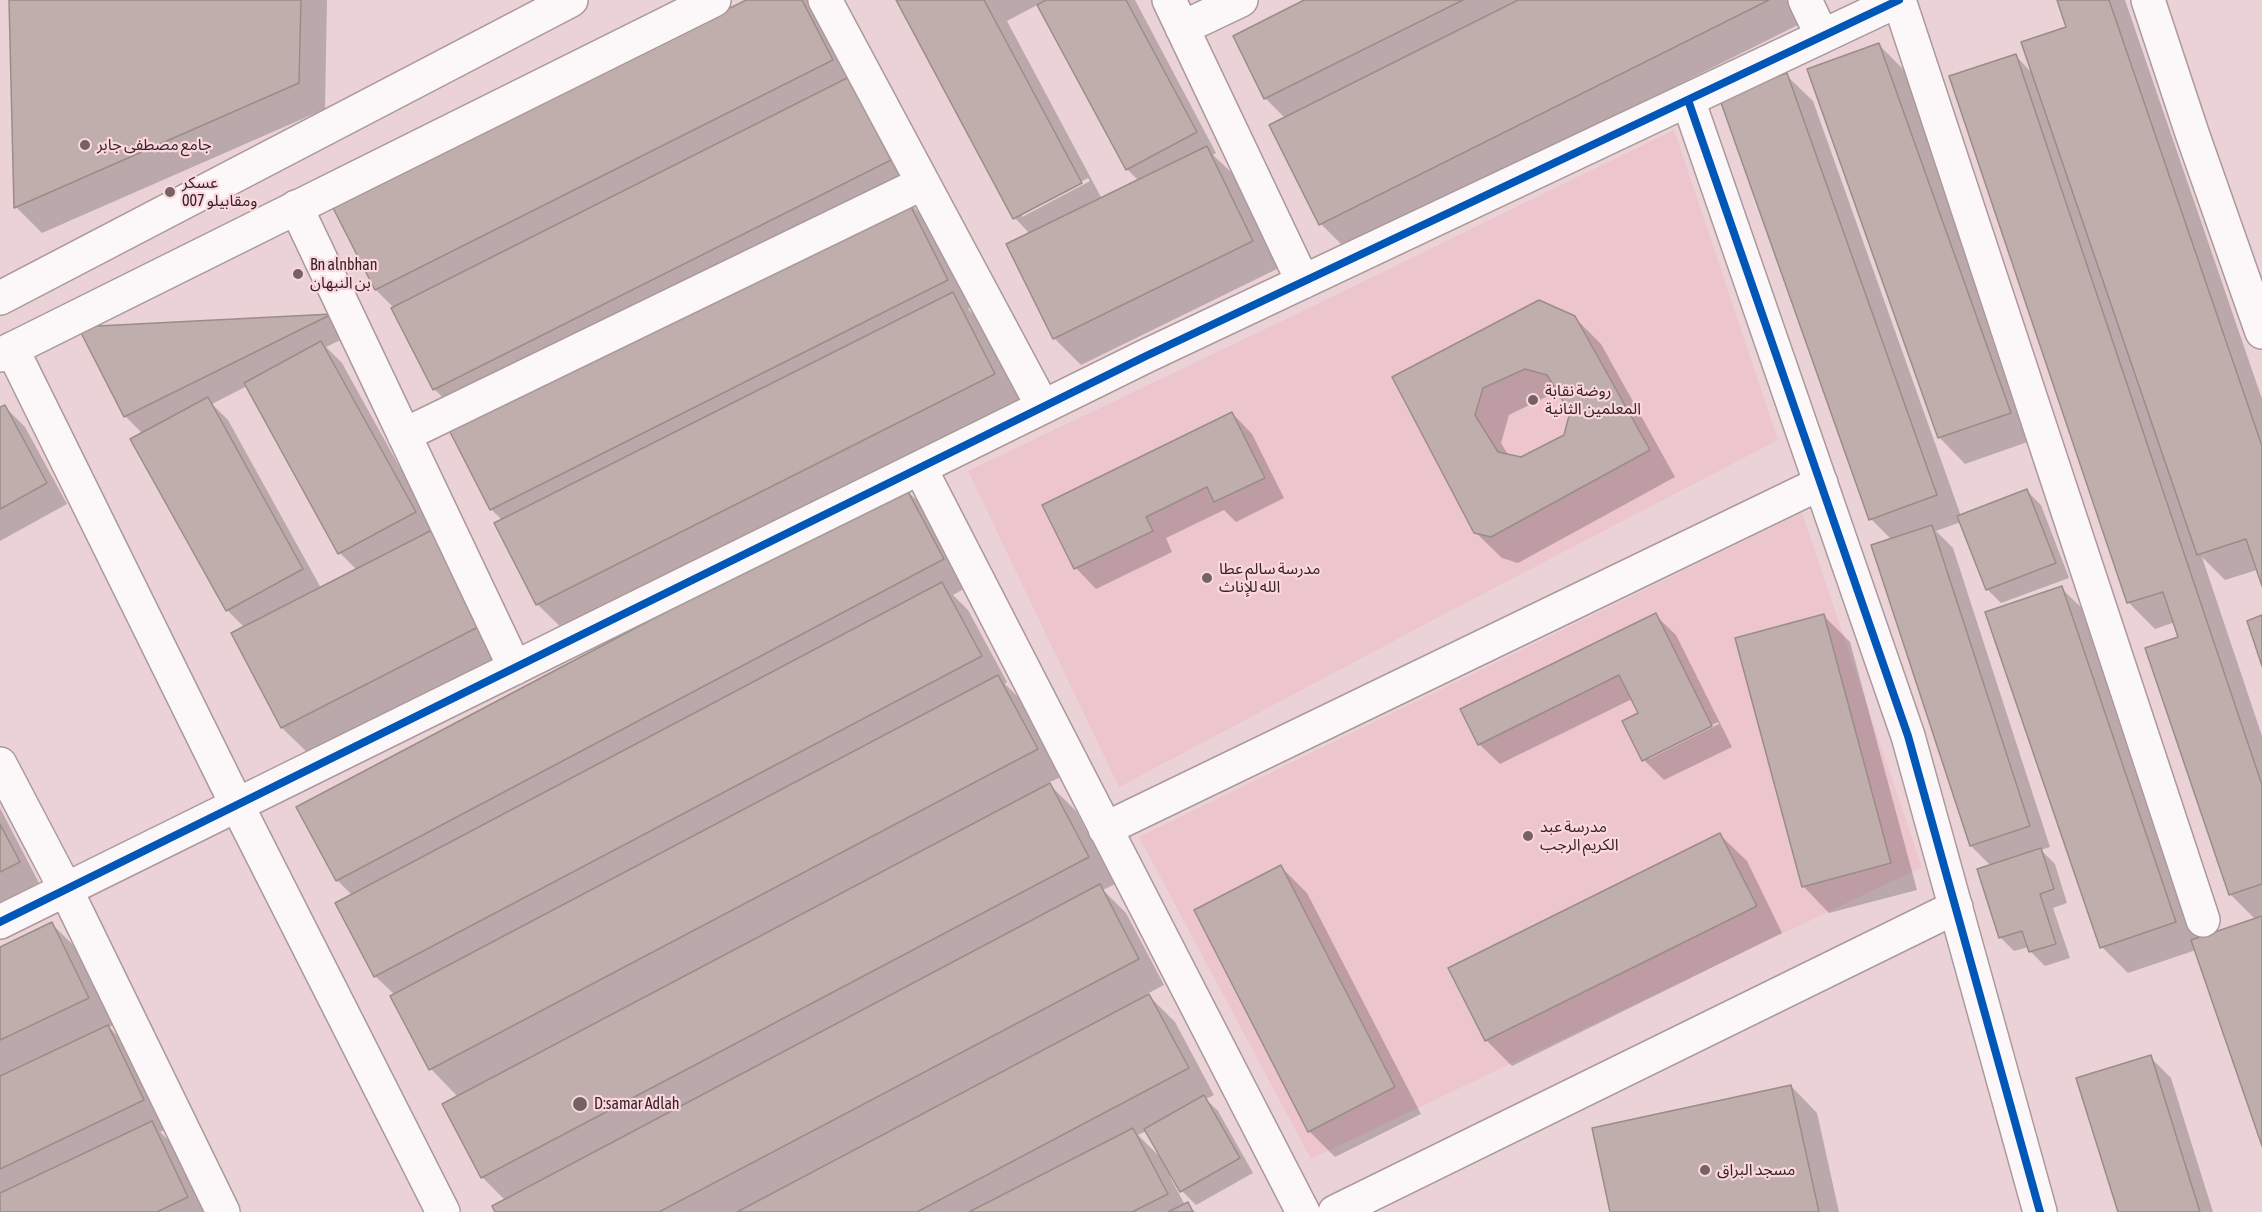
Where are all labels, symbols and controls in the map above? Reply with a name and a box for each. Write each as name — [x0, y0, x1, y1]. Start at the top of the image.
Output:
place label: جامع مصطفى جابر — [97, 135, 212, 155]
marker: جامع مصطفى جابر — [78, 138, 92, 152]
place label: عسكر ومقابيلو 007 — [182, 173, 258, 211]
marker: عسكر ومقابيلو 007 — [163, 185, 177, 199]
place label: Bn alnbhan بن النبهان — [310, 255, 378, 293]
marker: Bn alnbhan بن النبهان — [291, 267, 305, 281]
place label: روضة نقابة المعلمين الثانية — [1545, 381, 1641, 419]
marker: روضة نقابة المعلمين الثانية — [1526, 393, 1540, 407]
place label: مدرسة سالم عطا الله للإناث — [1219, 559, 1320, 597]
marker: مدرسة سالم عطا الله للإناث — [1200, 571, 1214, 585]
place label: مدرسة عبد الكريم الرجب — [1540, 817, 1618, 855]
marker: مدرسة عبد الكريم الرجب — [1521, 829, 1535, 843]
place label: D:samar Adlah — [594, 1094, 680, 1114]
marker: D:samar Adlah — [571, 1095, 589, 1113]
place label: مسجد البراق — [1717, 1160, 1795, 1180]
marker: مسجد البراق — [1698, 1163, 1712, 1177]

